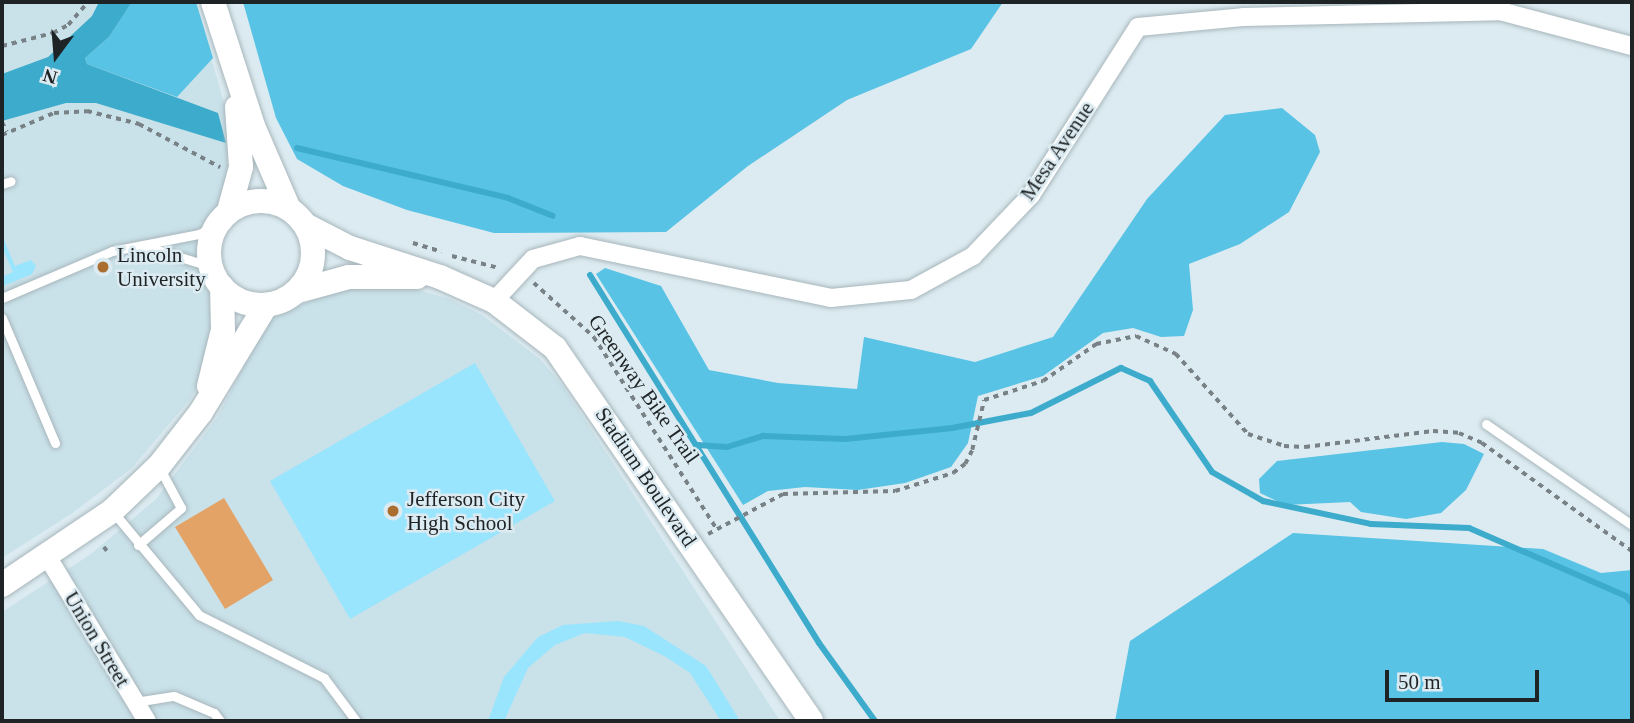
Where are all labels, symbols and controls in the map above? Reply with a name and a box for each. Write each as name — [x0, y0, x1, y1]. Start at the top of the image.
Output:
north arrow — [21, 21, 91, 91]
text: N — [41, 65, 60, 89]
street label: Mesa Avenue — [1015, 96, 1099, 206]
place label: Lincoln University — [117, 242, 206, 292]
marker: Lincoln University — [95, 259, 111, 275]
street label: Greenway Bike Trail — [583, 309, 705, 469]
street label: Stadium Boulevard — [590, 402, 702, 552]
place label: Jefferson City High School — [407, 486, 525, 536]
marker: Jefferson City High School — [385, 503, 401, 519]
street label: Union Street — [59, 587, 135, 691]
scale bar — [1389, 656, 1543, 700]
text: 50 m — [1398, 670, 1441, 694]

